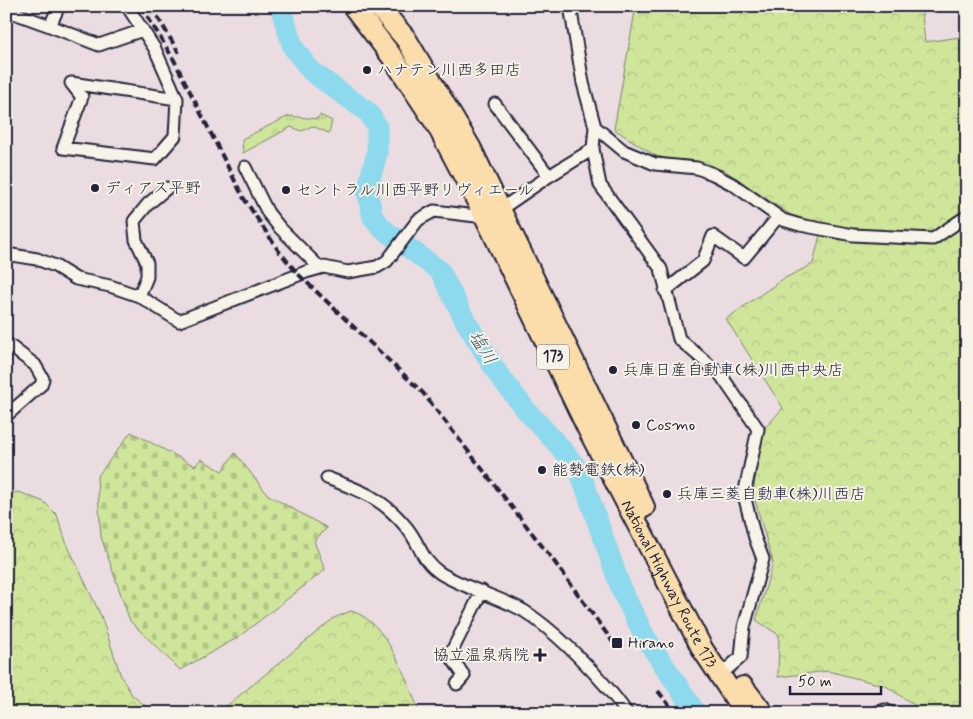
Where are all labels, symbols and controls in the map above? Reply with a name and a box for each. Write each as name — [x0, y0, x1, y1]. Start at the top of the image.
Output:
place label: ハナテン川西多田店 — [377, 60, 521, 81]
marker: ハナテン川西多田店 — [361, 64, 373, 76]
place label: ディアス平野 — [105, 178, 201, 199]
place label: セントラル川西平野リヴィエール — [296, 180, 534, 201]
marker: ディアス平野 — [89, 182, 101, 194]
marker: セントラル川西平野リヴィエール — [280, 184, 292, 196]
water label: 塩川 — [462, 326, 502, 370]
road number: 173 — [537, 344, 569, 370]
place label: 兵庫日産自動車(株)川西中央店 — [623, 360, 844, 381]
marker: 兵庫日産自動車(株)川西中央店 — [607, 364, 619, 376]
place label: Cosmo — [646, 415, 695, 436]
marker: Cosmo — [630, 419, 642, 431]
place label: 能勢電鉄(株) — [552, 460, 645, 481]
marker: 能勢電鉄(株) — [536, 464, 548, 476]
place label: 兵庫三菱自動車(株)川西店 — [677, 484, 866, 505]
marker: 兵庫三菱自動車(株)川西店 — [661, 488, 673, 500]
street label: National Highway Route 173 — [616, 496, 723, 672]
place label: Hirano — [628, 633, 674, 654]
marker: Hirano — [610, 636, 624, 650]
place label: 協立温泉病院 — [433, 645, 529, 666]
marker: 協立温泉病院 — [533, 648, 547, 662]
scale bar — [790, 664, 882, 696]
text: 50 m — [798, 672, 832, 692]

